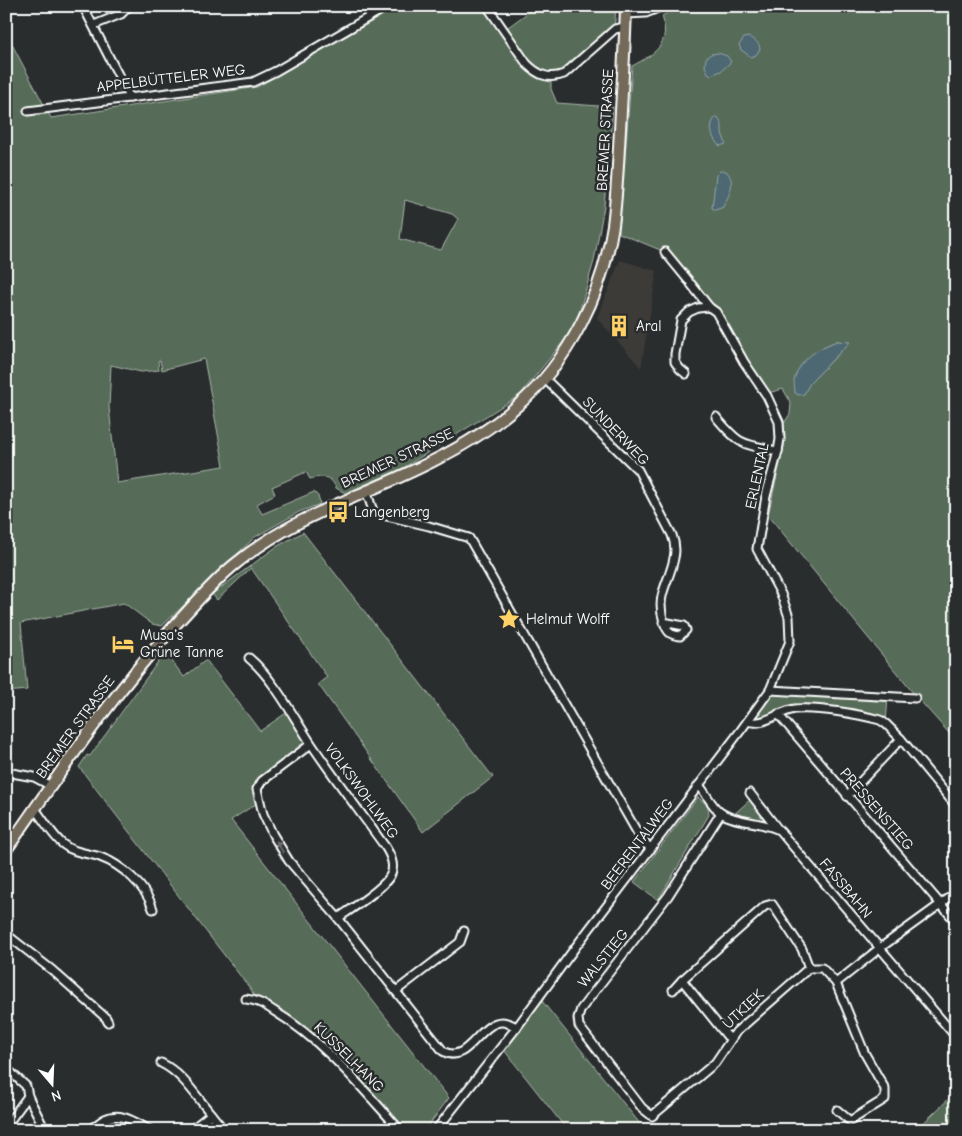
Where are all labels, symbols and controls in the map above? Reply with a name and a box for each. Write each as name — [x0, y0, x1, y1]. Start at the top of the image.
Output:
street label: APPELBÜTTELER WEG — [96, 60, 247, 96]
street label: BREMER STRASSE — [593, 68, 617, 192]
building icon: Aral — [606, 313, 632, 339]
place label: Aral — [636, 317, 661, 335]
street label: SUNDERWEG — [579, 393, 653, 469]
street label: BREMER STRASSE — [338, 424, 456, 492]
street label: ERLENTAL — [741, 441, 773, 511]
bus stop icon: Langenberg — [325, 499, 351, 525]
place label: Langenberg — [354, 503, 430, 521]
place icon: Helmut Wolff — [496, 606, 522, 632]
place label: Helmut Wolff — [526, 610, 610, 628]
place label: Musa's Grüne Tanne — [140, 626, 224, 661]
hotel icon: Musa's Grüne Tanne — [110, 631, 136, 657]
street label: BREMER STRASSE — [32, 672, 118, 782]
street label: VOLKSWOHLWEG — [321, 740, 403, 842]
street label: PRESSENSTIEG — [836, 764, 918, 854]
street label: BEERENTALWEG — [597, 795, 677, 893]
one-way arrow — [275, 840, 284, 853]
street label: FASSBAHN — [816, 854, 876, 922]
street label: WALSTIEG — [574, 925, 632, 991]
street label: UTKIEK — [719, 985, 768, 1033]
street label: KUSSELHANG — [310, 1018, 388, 1096]
north arrow — [28, 1058, 78, 1108]
text: N — [49, 1086, 63, 1105]

